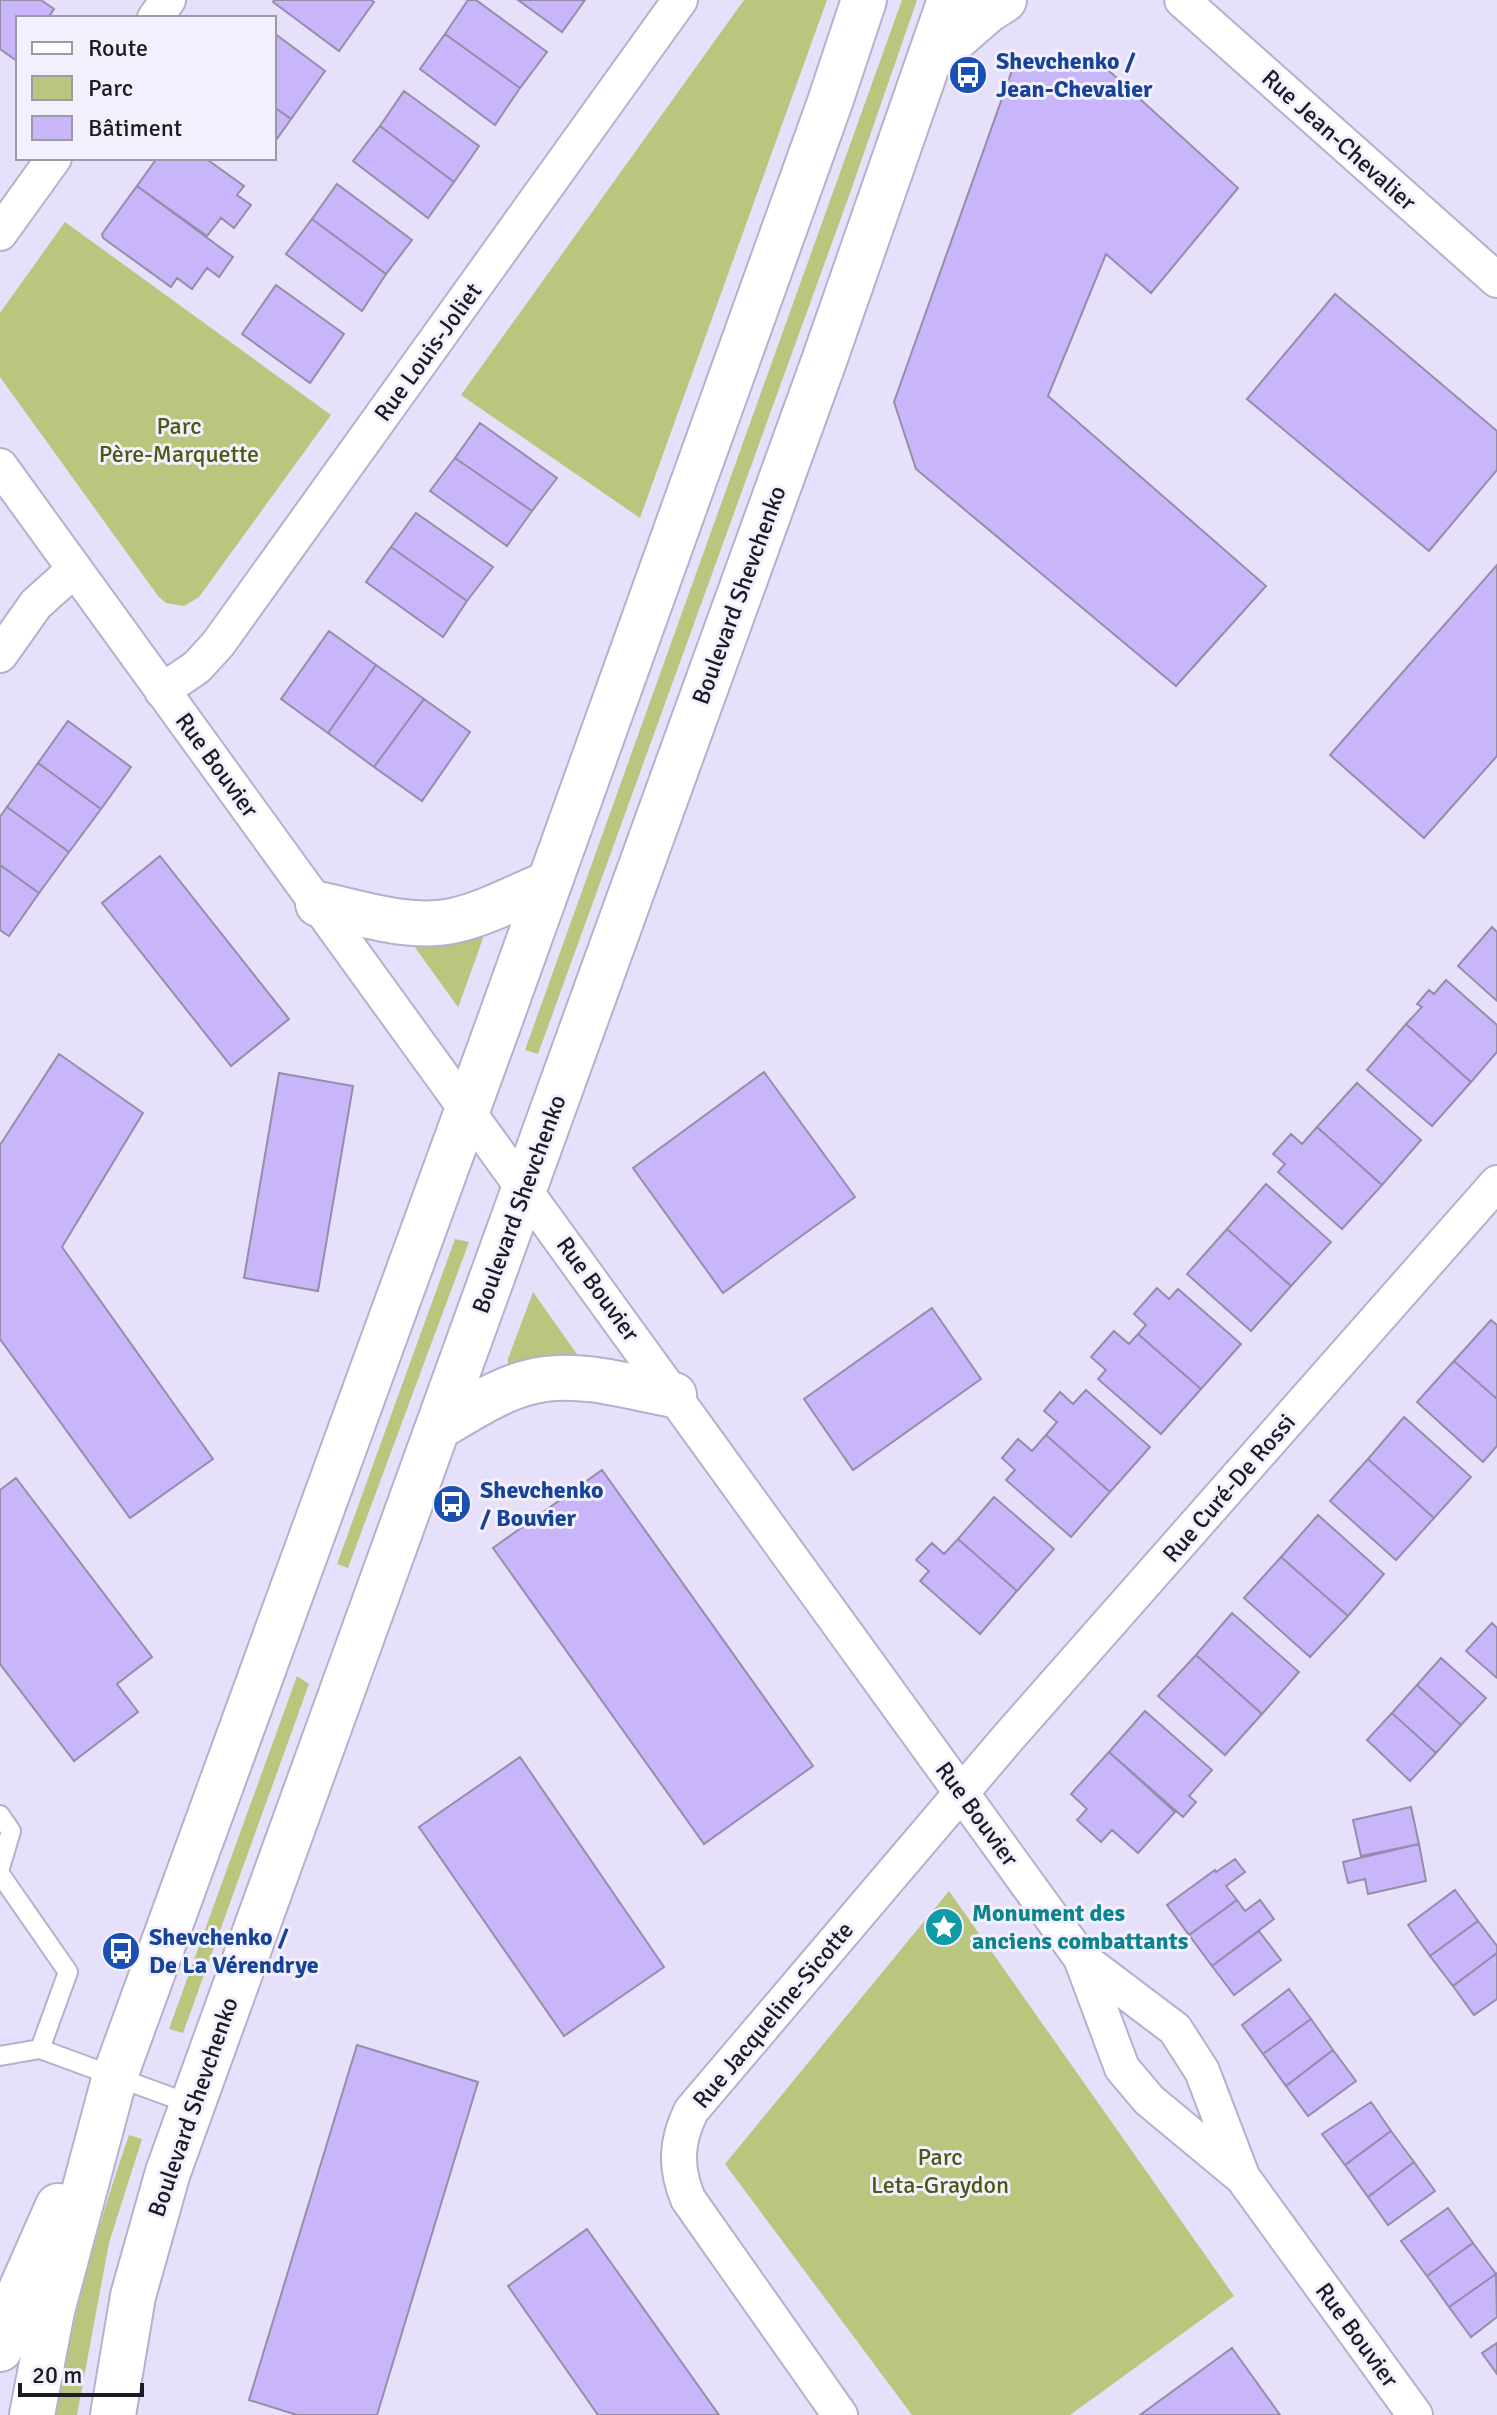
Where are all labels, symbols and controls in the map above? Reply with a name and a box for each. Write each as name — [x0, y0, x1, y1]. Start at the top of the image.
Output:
legend — [16, 16, 276, 160]
text: Route — [88, 33, 148, 63]
place label: Shevchenko / Jean-Chevalier — [996, 46, 1153, 104]
bus stop icon: Shevchenko / Jean-Chevalier — [947, 54, 989, 96]
street label: Rue Jean-Chevalier — [1256, 63, 1422, 217]
text: Parc — [88, 73, 133, 103]
text: Bâtiment — [88, 113, 182, 143]
street label: Rue Louis-Joliet — [368, 277, 488, 427]
park label: Parc Père-Marquette — [99, 411, 259, 469]
street label: Boulevard Shevchenko — [685, 482, 793, 708]
street label: Rue Bouvier — [169, 707, 265, 823]
street label: Boulevard Shevchenko — [465, 1091, 573, 1317]
street label: Rue Bouvier — [550, 1231, 646, 1347]
street label: Rue Curé-De Rossi — [1156, 1407, 1302, 1569]
place label: Shevchenko / Bouvier — [480, 1475, 604, 1533]
bus stop icon: Shevchenko / Bouvier — [431, 1483, 473, 1525]
street label: Rue Bouvier — [929, 1756, 1025, 1872]
place label: Monument des anciens combattants — [972, 1898, 1189, 1956]
place icon: Monument des anciens combattants — [923, 1906, 965, 1948]
street label: Rue Jacqueline-Sicotte — [686, 1916, 860, 2114]
place label: Shevchenko / De La Vérendrye — [149, 1922, 319, 1980]
bus stop icon: Shevchenko / De La Vérendrye — [100, 1930, 142, 1972]
street label: Boulevard Shevchenko — [141, 1993, 245, 2221]
park label: Parc Leta-Graydon — [871, 2142, 1009, 2200]
street label: Rue Bouvier — [1309, 2277, 1405, 2393]
scale bar — [20, 2347, 142, 2397]
text: 20 m — [32, 2360, 82, 2390]

